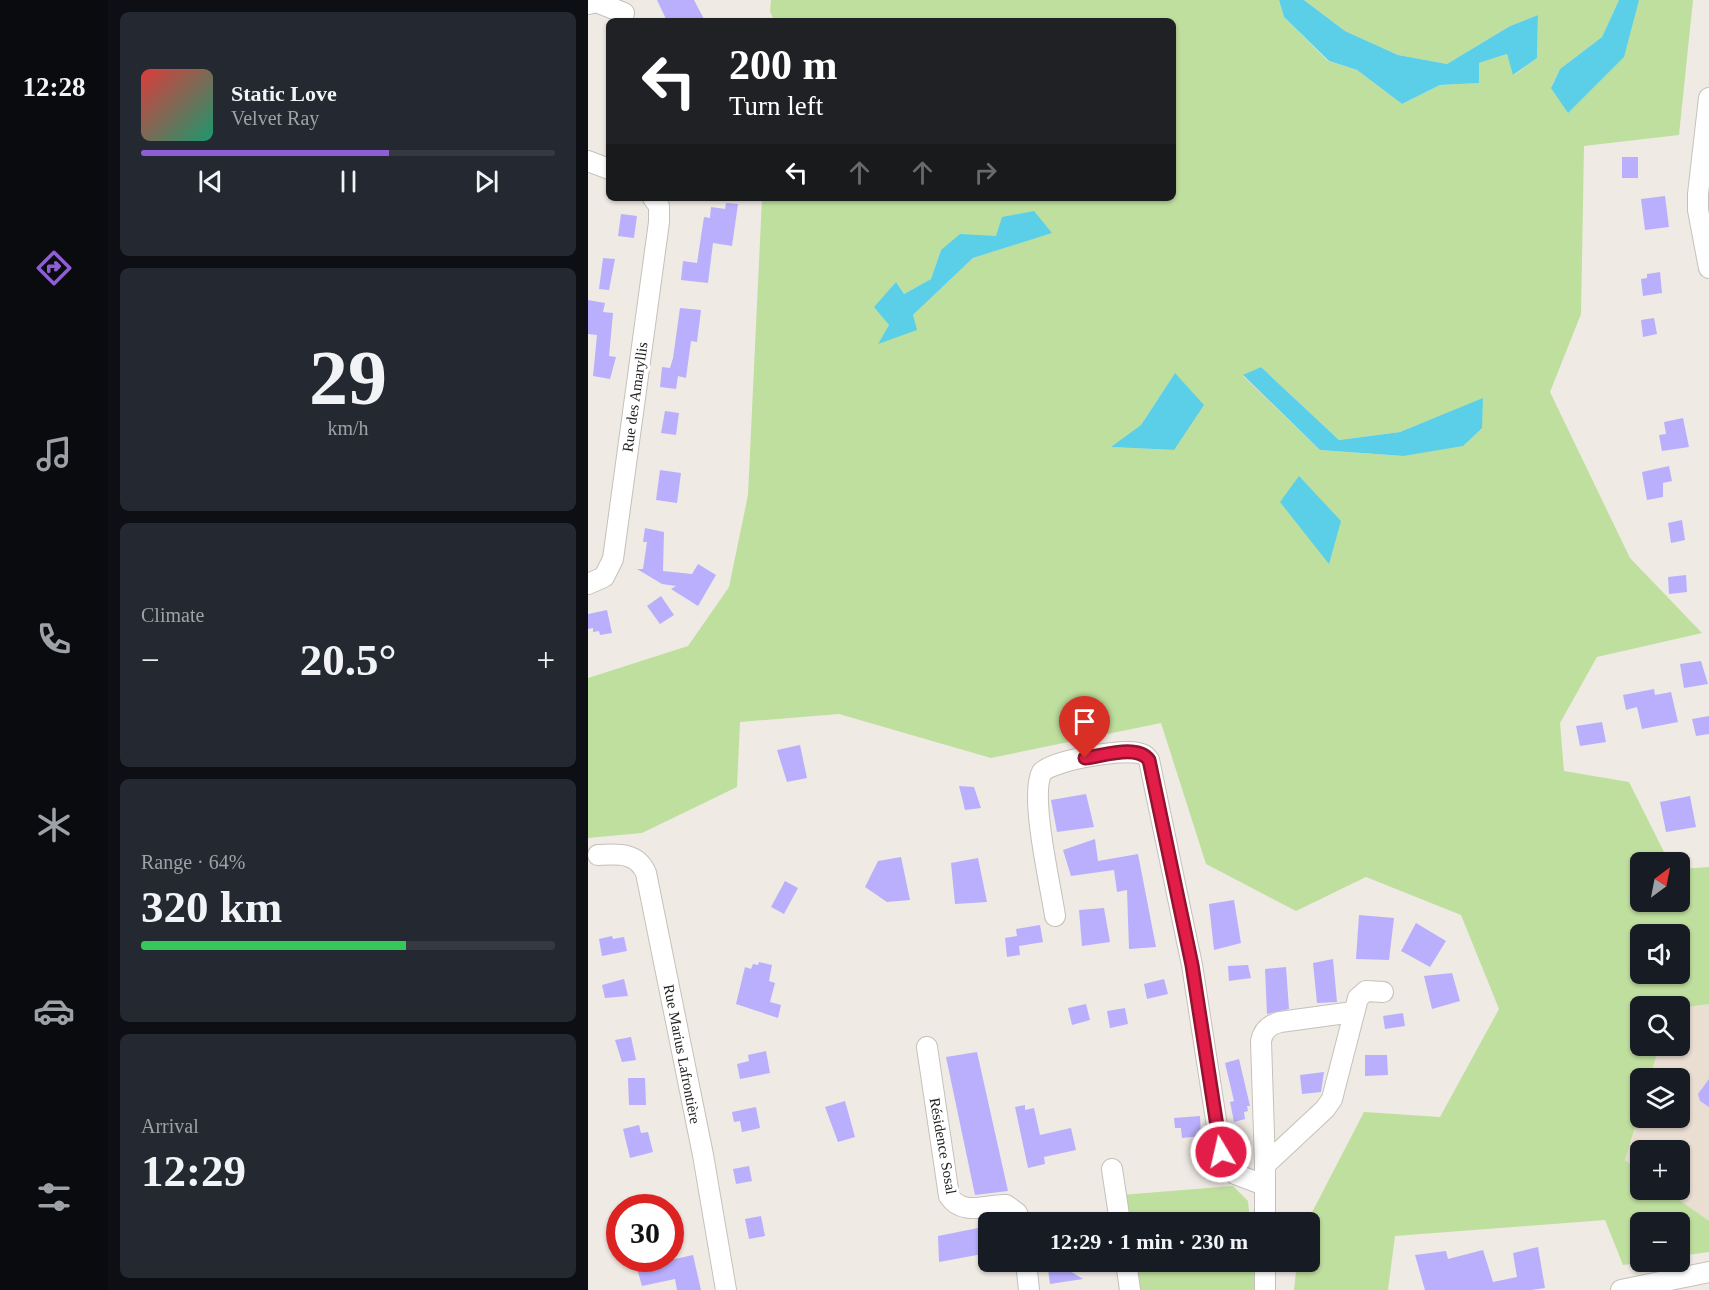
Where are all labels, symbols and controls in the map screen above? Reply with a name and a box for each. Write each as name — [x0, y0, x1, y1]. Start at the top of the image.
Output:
icon: left — [630, 42, 708, 120]
text: 200 m — [729, 42, 838, 88]
text: 12:28 — [23, 72, 86, 102]
text: Static Love — [231, 81, 337, 106]
text: Turn left — [729, 91, 823, 121]
text: Velvet Ray — [231, 107, 319, 129]
icon: left — [780, 156, 813, 189]
icon: ahead — [843, 156, 876, 189]
icon: ahead — [906, 156, 939, 189]
icon: right — [969, 156, 1002, 189]
icon: previous — [194, 165, 227, 198]
icon: pause — [332, 165, 365, 198]
icon: next — [470, 165, 503, 198]
icon: directions — [33, 247, 75, 289]
text: 29 — [309, 334, 387, 421]
street label: Rue des Amaryllis — [619, 341, 651, 453]
text: km/h — [327, 417, 369, 439]
icon: music — [33, 433, 75, 475]
text: Climate — [141, 604, 204, 626]
icon: phone — [33, 618, 75, 660]
text: 20.5° — [300, 635, 396, 685]
text: − — [141, 642, 160, 678]
text: + — [536, 642, 555, 678]
pin — [1059, 696, 1110, 758]
icon: arrive — [1068, 705, 1101, 738]
icon: climate — [33, 804, 75, 846]
text: Range · 64% — [141, 851, 245, 873]
north arrow — [1630, 852, 1690, 912]
map controls — [1630, 852, 1690, 1272]
text: 320 km — [141, 882, 282, 932]
button: sound — [1630, 924, 1690, 984]
street label: Rue Marius Lafrontière — [661, 983, 703, 1125]
icon: car — [33, 990, 75, 1032]
button: search — [1630, 996, 1690, 1056]
button: layers — [1630, 1068, 1690, 1128]
street label: Résidence Sosal — [927, 1096, 959, 1196]
text: Arrival — [141, 1115, 199, 1137]
position arrow — [1189, 1120, 1253, 1184]
button: + — [1630, 1140, 1690, 1200]
text: 12:29 — [141, 1146, 246, 1196]
icon: filters — [33, 1176, 75, 1218]
speed limit sign: 30 — [606, 1194, 684, 1272]
button: − — [1630, 1212, 1690, 1272]
text: 12:29 · 1 min · 230 m — [1050, 1229, 1248, 1254]

